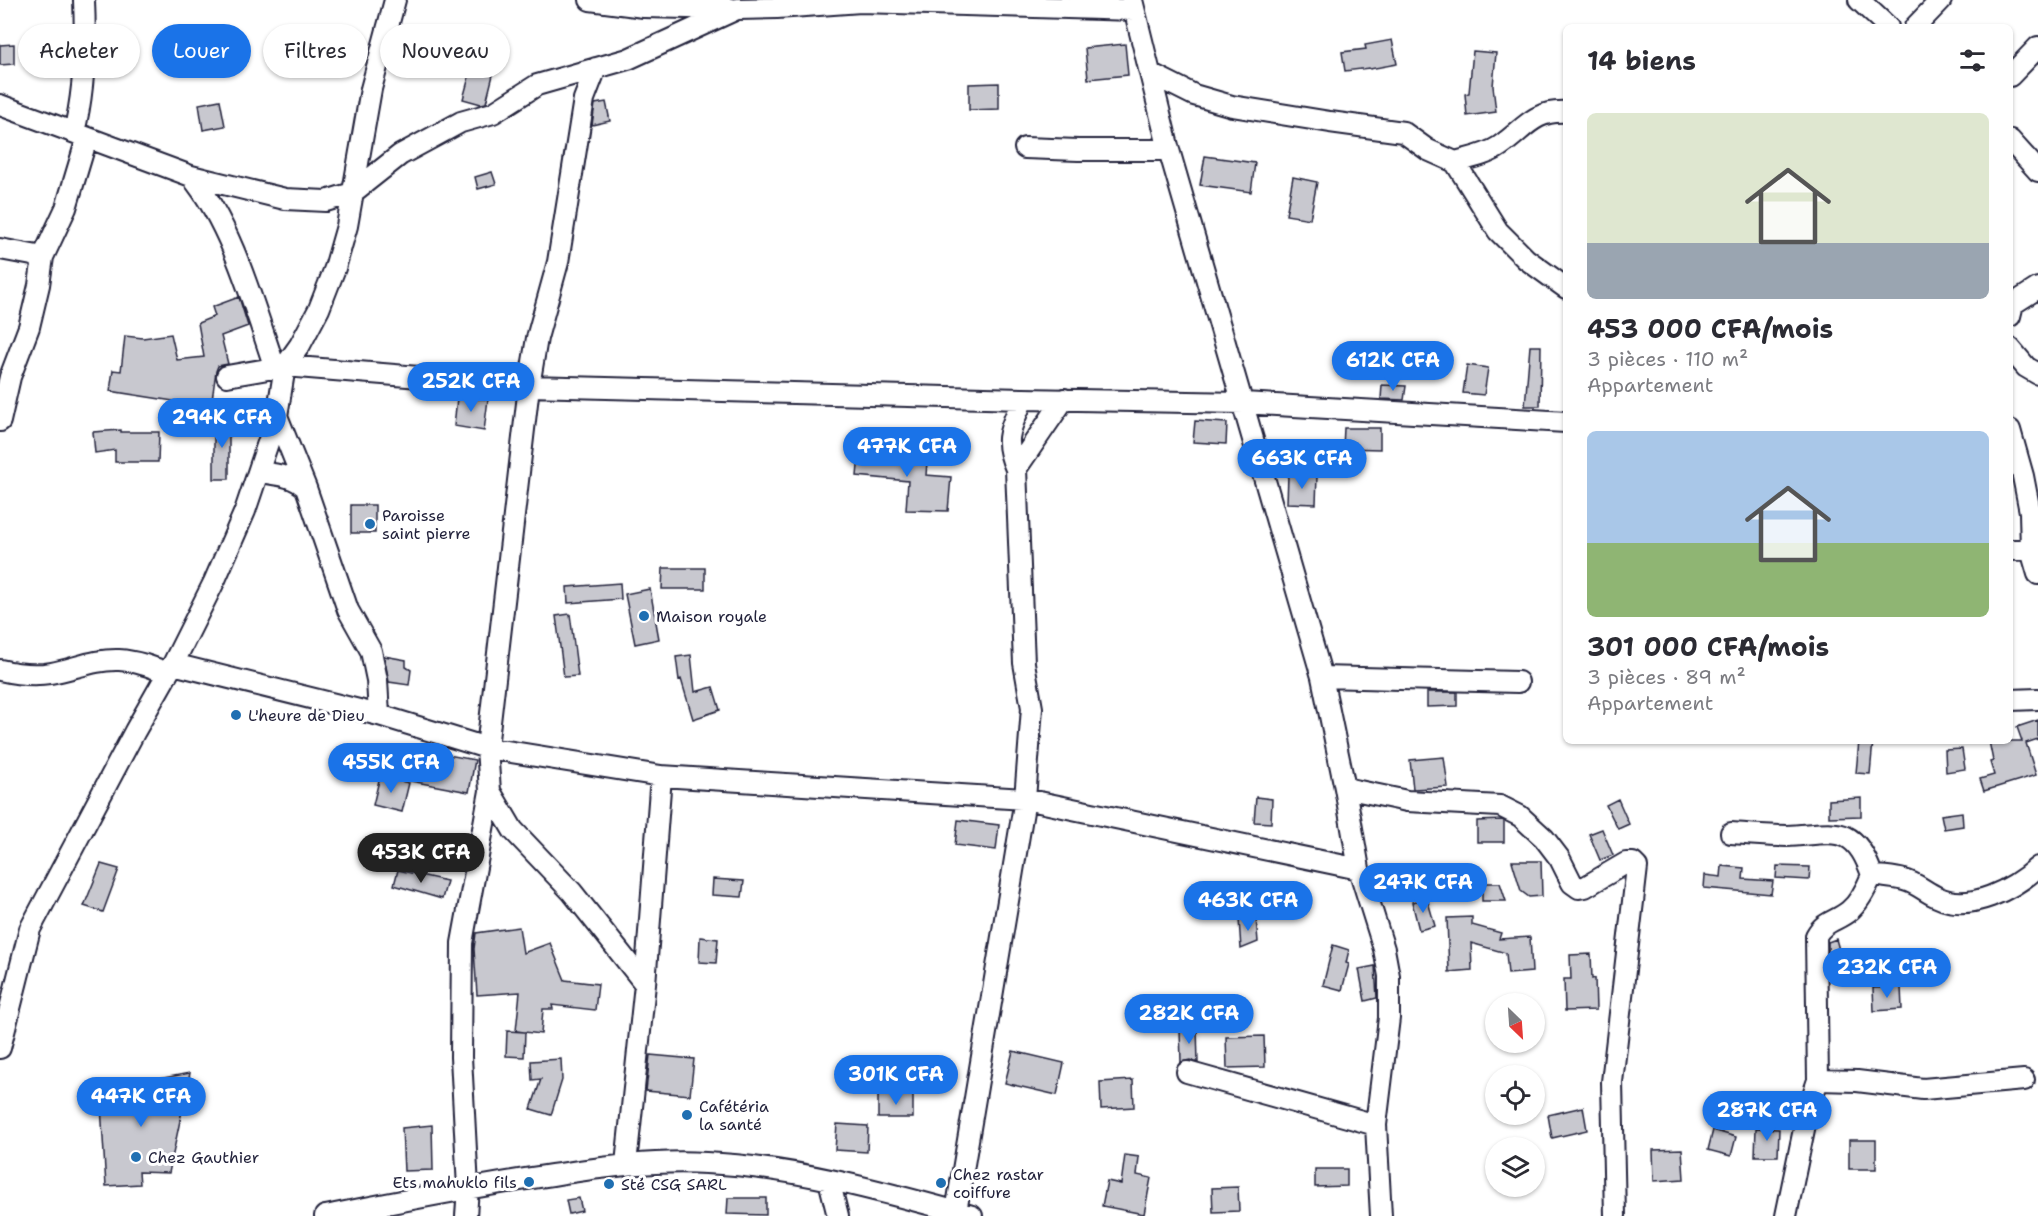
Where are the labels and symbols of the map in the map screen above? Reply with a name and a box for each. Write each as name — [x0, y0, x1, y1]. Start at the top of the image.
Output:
pin: 612K CFA — [1331, 341, 1455, 392]
pin: 252K CFA — [409, 362, 533, 413]
pin: 294K CFA — [160, 398, 284, 449]
pin: 477K CFA — [845, 427, 969, 478]
pin: 663K CFA — [1240, 439, 1364, 490]
place label: Paroisse saint pierre — [382, 505, 471, 544]
marker: Paroisse saint pierre — [363, 517, 377, 531]
place label: Maison royale — [656, 606, 767, 627]
marker: Maison royale — [637, 609, 651, 623]
place label: L'heure de Dieu — [248, 705, 365, 726]
marker: L'heure de Dieu — [229, 708, 243, 722]
pin: 455K CFA — [329, 743, 453, 794]
pin: 453K CFA — [359, 833, 483, 884]
pin: 247K CFA — [1361, 863, 1485, 914]
pin: 463K CFA — [1186, 881, 1310, 932]
pin: 232K CFA — [1825, 948, 1949, 999]
north arrow — [1485, 993, 1545, 1053]
pin: 282K CFA — [1127, 994, 1251, 1045]
pin: 301K CFA — [834, 1055, 958, 1106]
pin: 447K CFA — [79, 1077, 203, 1128]
pin: 287K CFA — [1705, 1091, 1829, 1142]
place label: Cafétéria la santé — [699, 1096, 769, 1135]
marker: Cafétéria la santé — [680, 1108, 694, 1122]
place label: Chez Gauthier — [148, 1147, 259, 1168]
marker: Chez Gauthier — [129, 1150, 143, 1164]
place label: Chez rastar coiffure — [953, 1164, 1044, 1203]
place label: Ets mahuklo fils — [393, 1172, 517, 1193]
place label: Sté CSG SARL — [621, 1174, 727, 1195]
marker: Ets mahuklo fils — [522, 1175, 536, 1189]
marker: Chez rastar coiffure — [934, 1176, 948, 1190]
marker: Sté CSG SARL — [602, 1177, 616, 1191]

